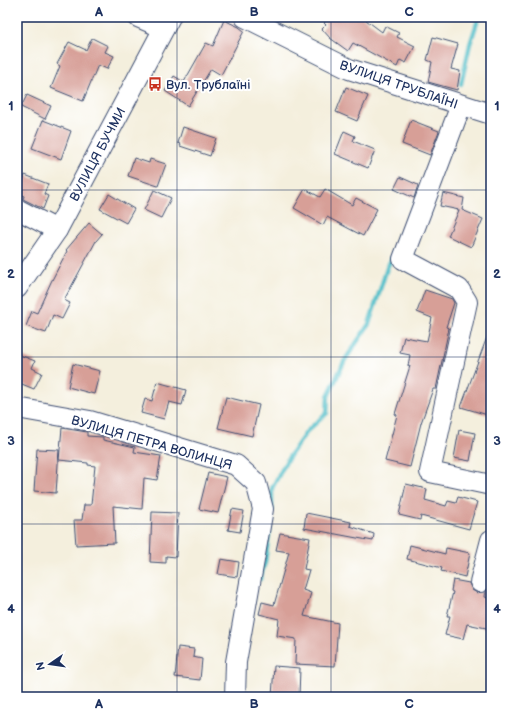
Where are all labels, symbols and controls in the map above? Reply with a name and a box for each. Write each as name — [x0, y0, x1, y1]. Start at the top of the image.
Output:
text: A — [94, 4, 103, 20]
text: B — [249, 4, 259, 20]
text: C — [404, 4, 414, 20]
street label: ВУЛИЦЯ ТРУБЛАЇНІ — [338, 57, 460, 113]
bus stop icon: Вул. Трублаїні — [147, 76, 163, 92]
place label: Вул. Трублаїні — [166, 77, 250, 93]
text: 1 — [8, 98, 14, 114]
text: 1 — [494, 98, 500, 114]
street label: ВУЛИЦЯ БУЧМИ — [66, 105, 129, 204]
text: 2 — [7, 266, 15, 282]
text: 2 — [493, 266, 501, 282]
street label: ВУЛИЦЯ ПЕТРА ВОЛИНЦЯ — [69, 412, 234, 474]
text: 3 — [7, 433, 15, 449]
text: 3 — [493, 433, 501, 449]
text: 4 — [7, 601, 15, 617]
text: 4 — [493, 601, 501, 617]
north arrow — [30, 644, 70, 684]
text: N — [33, 661, 48, 672]
text: A — [94, 696, 103, 712]
text: B — [249, 696, 259, 712]
text: C — [404, 696, 414, 712]

